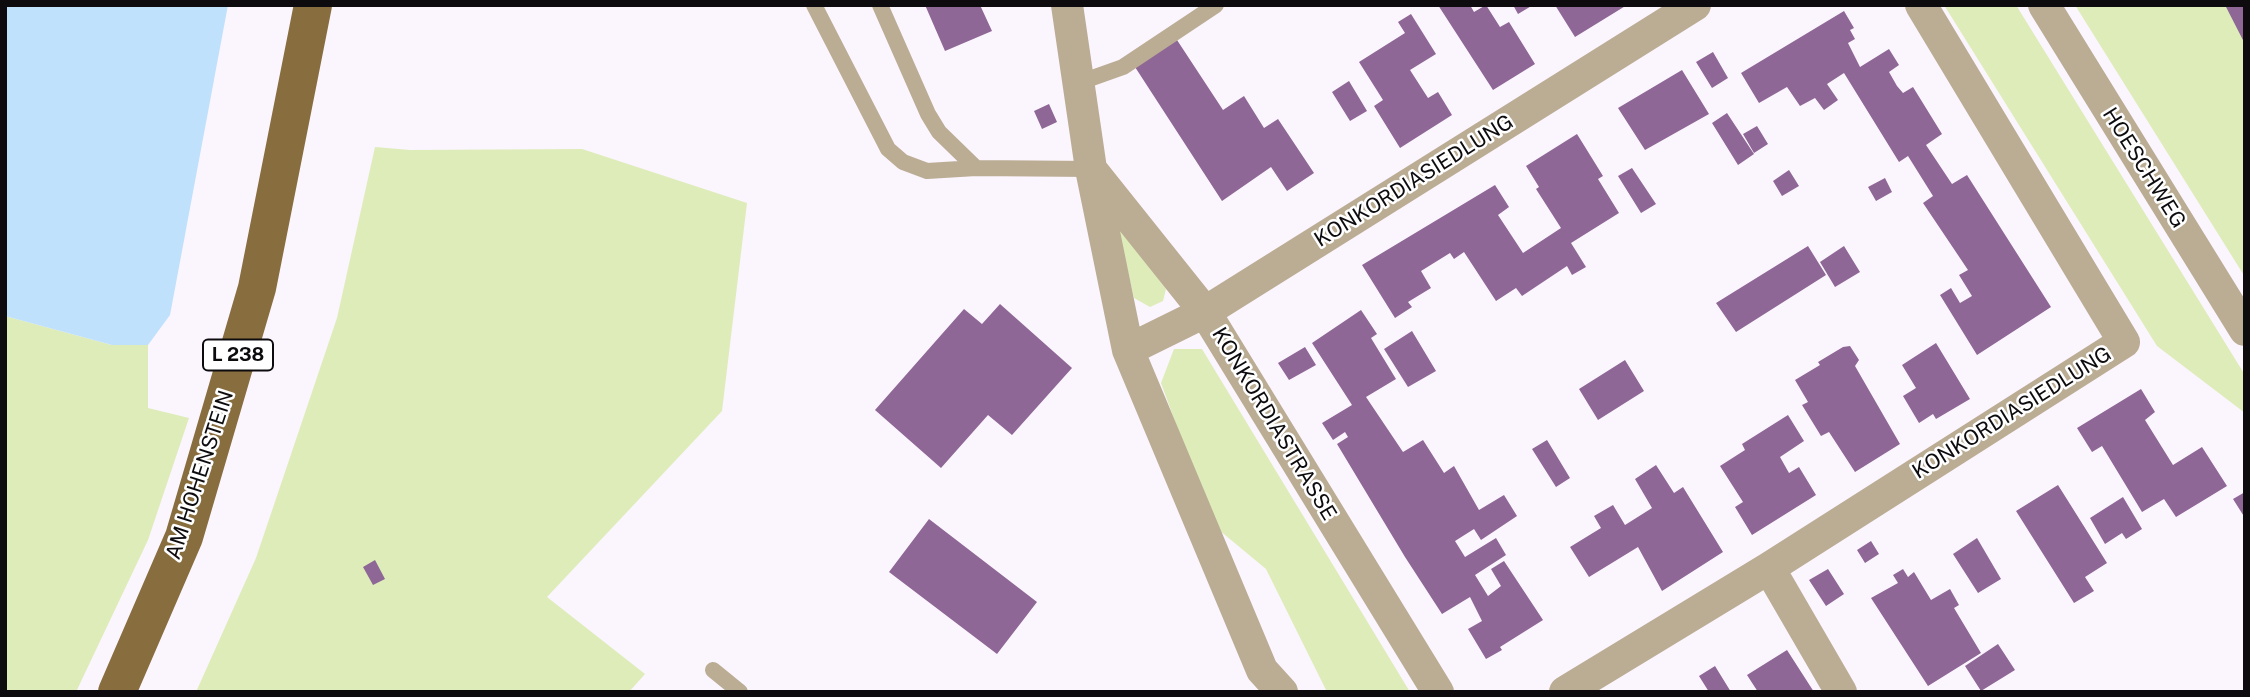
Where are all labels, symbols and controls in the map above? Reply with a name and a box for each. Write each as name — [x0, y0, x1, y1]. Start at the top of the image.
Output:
street label: HOESCHWEG — [2097, 103, 2191, 233]
street label: KONKORDIASIEDLUNG — [1310, 109, 1518, 253]
street label: KONKORDIASTRASSE — [1206, 323, 1342, 525]
road number: L 238 — [203, 340, 273, 370]
street label: KONKORDIASIEDLUNG — [1908, 341, 2116, 485]
street label: AM HOHENSTEIN — [161, 387, 239, 563]

